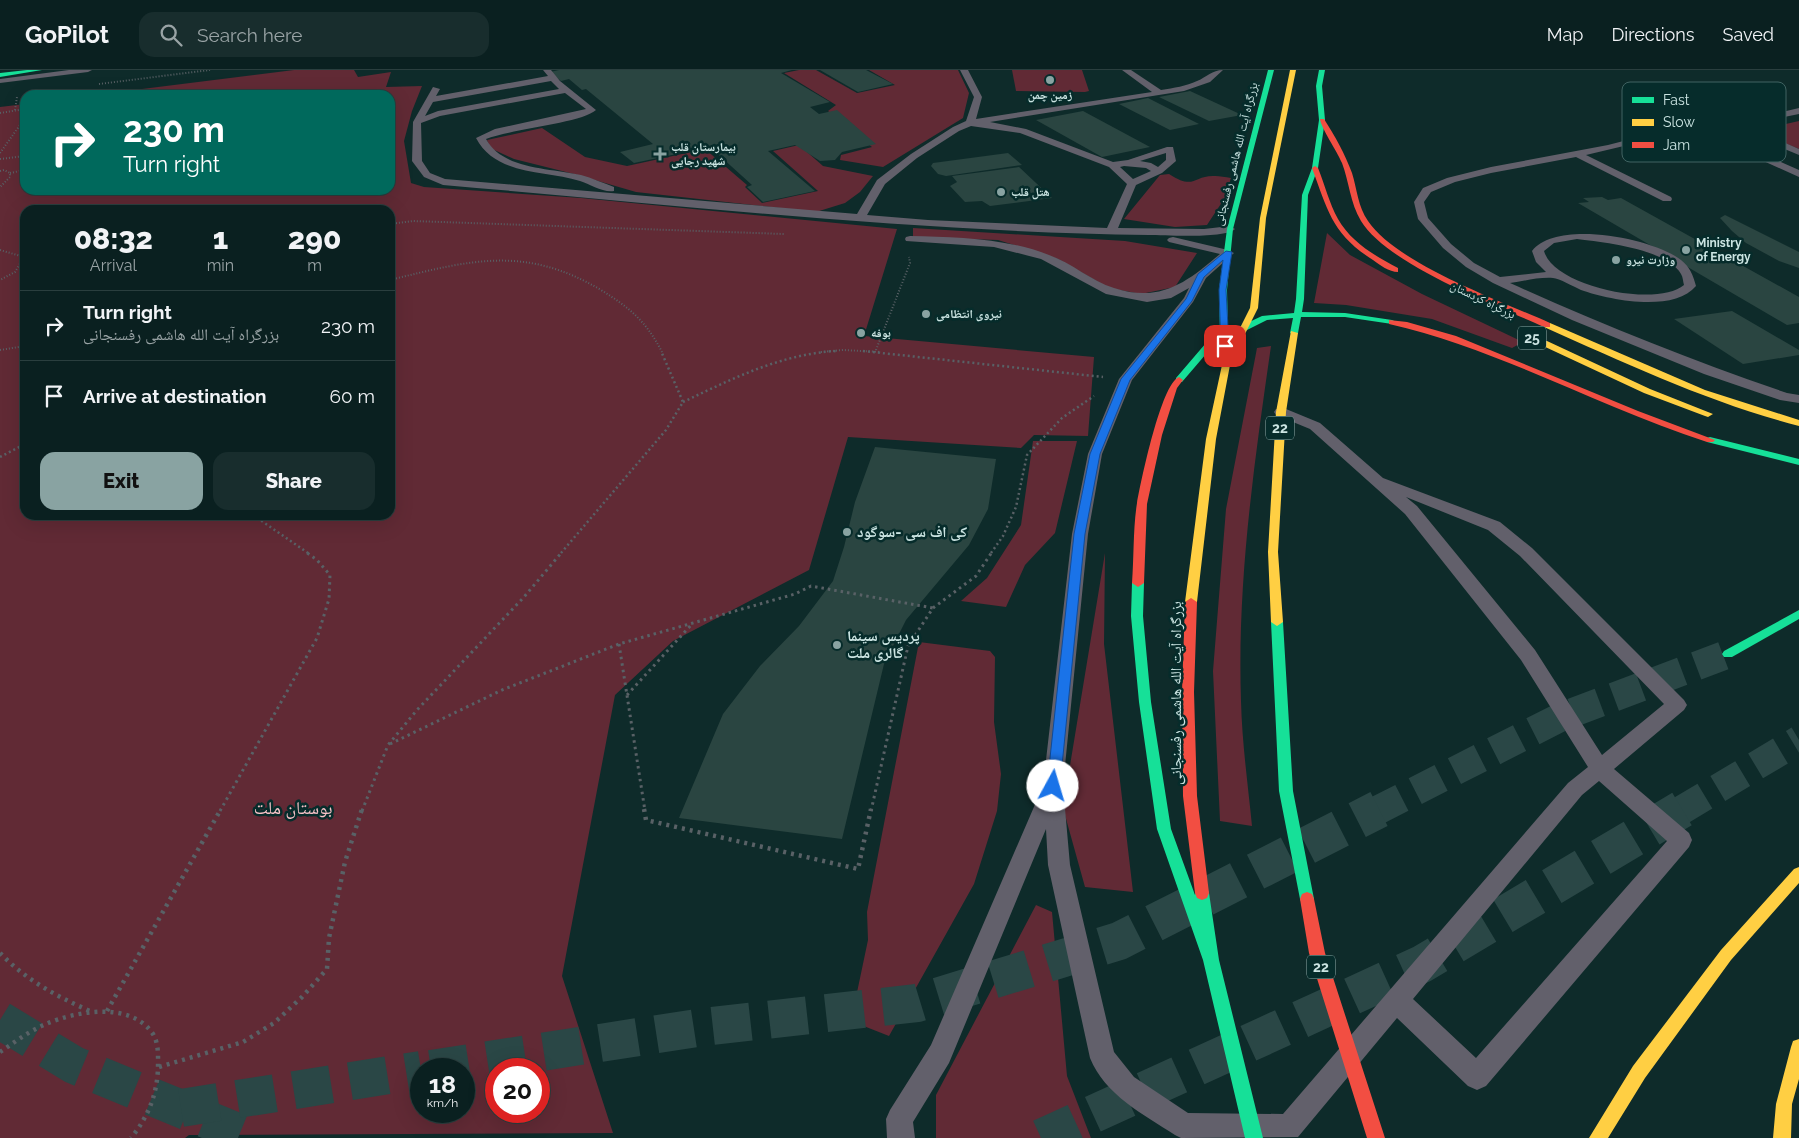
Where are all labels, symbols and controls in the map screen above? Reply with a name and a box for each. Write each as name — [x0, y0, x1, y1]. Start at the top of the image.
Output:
search box — [139, 12, 489, 57]
text: GoPilot — [25, 20, 109, 49]
icon: search — [157, 21, 185, 49]
text: Search here — [197, 24, 303, 46]
text: Map — [1547, 24, 1583, 45]
text: Directions — [1611, 24, 1695, 45]
text: Saved — [1723, 24, 1774, 45]
marker: زمین چمن — [1044, 74, 1056, 86]
street label: بزرگراه آیت الله هاشمی رفسنجانی — [1211, 81, 1261, 227]
legend — [1622, 82, 1786, 162]
place label: زمین چمن — [1028, 88, 1073, 103]
text: Fast — [1663, 92, 1690, 108]
text: 230 m — [123, 109, 225, 150]
icon: right — [40, 110, 105, 175]
text: Slow — [1663, 114, 1695, 130]
text: Jam — [1663, 137, 1690, 153]
place label: بیمارستان قلب شهید رجایی — [671, 140, 736, 169]
marker: بیمارستان قلب شهید رجایی — [653, 147, 667, 161]
text: Turn right — [123, 151, 220, 177]
place label: هتل قلب — [1011, 185, 1050, 200]
marker: هتل قلب — [995, 186, 1007, 198]
text: 08:32 — [74, 221, 153, 256]
text: 1 — [213, 221, 228, 256]
text: 290 — [288, 221, 341, 256]
place label: Ministry of Energy — [1696, 236, 1751, 264]
marker: Ministry of Energy — [1680, 244, 1692, 256]
place label: وزارت نیرو — [1626, 253, 1675, 267]
marker: وزارت نیرو — [1610, 254, 1622, 266]
text: Arrival — [90, 256, 137, 275]
text: min — [207, 256, 234, 275]
text: m — [307, 256, 322, 275]
street label: بزرگراه کردستان — [1448, 278, 1518, 322]
text: Turn right — [83, 301, 172, 323]
place label: نیروی انتظامی — [936, 307, 1002, 322]
marker: نیروی انتظامی — [920, 308, 932, 320]
icon: right — [40, 312, 68, 340]
text: 230 m — [321, 315, 375, 337]
text: بزرگراه آیت الله هاشمی رفسنجانی — [83, 325, 279, 344]
pin — [1204, 325, 1246, 367]
place label: بوفه — [871, 326, 891, 340]
road number: 25 — [1518, 326, 1546, 350]
marker: بوفه — [855, 327, 867, 339]
icon: arrive — [1211, 332, 1239, 360]
icon: arrive — [40, 382, 68, 410]
text: Arrive at destination — [83, 385, 267, 407]
text: 60 m — [330, 385, 375, 407]
road number: 22 — [1266, 416, 1294, 439]
button: Exit — [40, 452, 203, 510]
button: Share — [213, 452, 375, 510]
place label: کی اف سی -سوگود — [857, 523, 968, 541]
marker: کی اف سی -سوگود — [841, 526, 853, 538]
street label: بزرگراه آیت الله هاشمی رفسنجانی — [1167, 601, 1186, 785]
place label: پردیس سینما گالری ملت — [847, 627, 920, 662]
marker: پردیس سینما گالری ملت — [831, 639, 843, 651]
position arrow — [1026, 759, 1078, 811]
park label: بوستان ملت — [254, 797, 332, 819]
road number: 22 — [1307, 956, 1335, 979]
speed limit sign: 20 — [485, 1058, 550, 1123]
text: 18 — [429, 1069, 456, 1099]
text: km/h — [427, 1096, 458, 1110]

